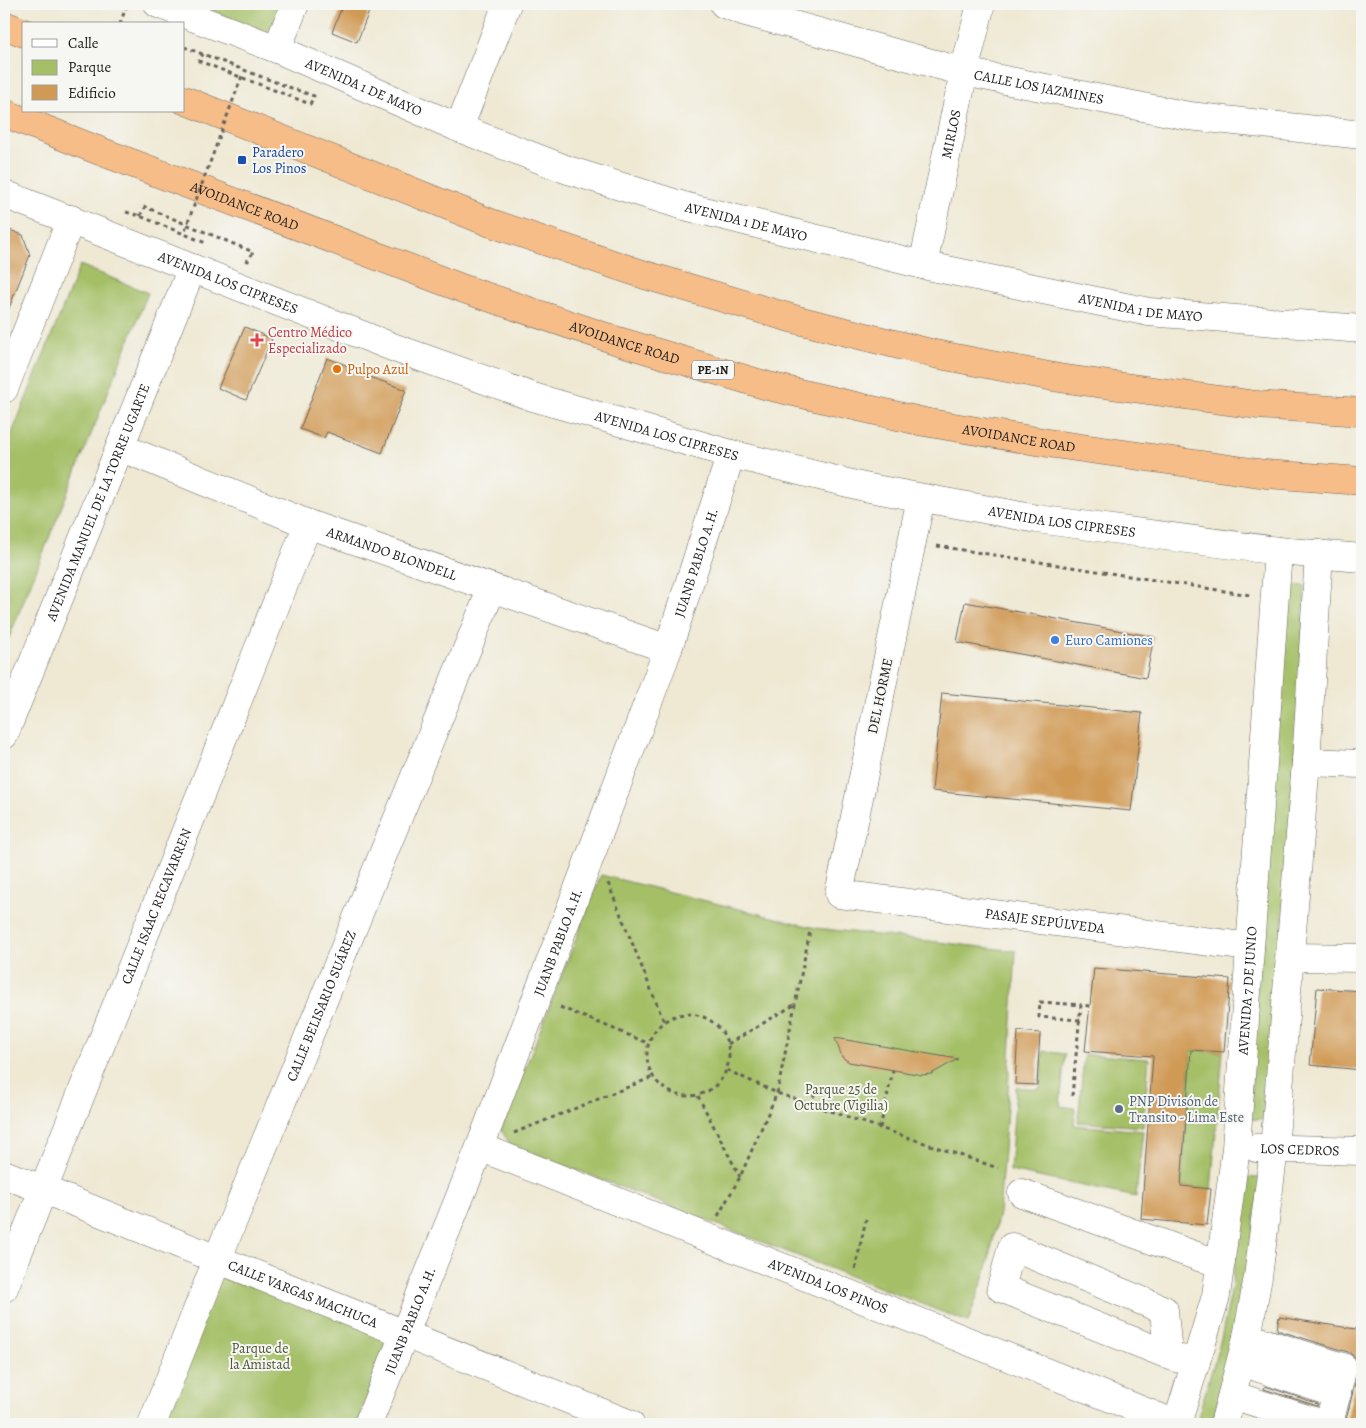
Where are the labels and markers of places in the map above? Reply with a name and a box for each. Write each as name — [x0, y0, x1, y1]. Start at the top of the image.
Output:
place label: Paradero Los Pinos — [252, 143, 306, 178]
marker: Paradero Los Pinos — [236, 154, 248, 166]
place label: Centro Médico Especializado — [268, 323, 352, 358]
marker: Centro Médico Especializado — [250, 333, 264, 347]
place label: Pulpo Azul — [347, 360, 409, 379]
marker: Pulpo Azul — [331, 363, 343, 375]
place label: Euro Camiones — [1065, 631, 1153, 650]
marker: Euro Camiones — [1049, 634, 1061, 646]
place label: PNP Divisón de Transito - Lima Este — [1129, 1092, 1244, 1127]
marker: PNP Divisón de Transito - Lima Este — [1113, 1103, 1125, 1115]

